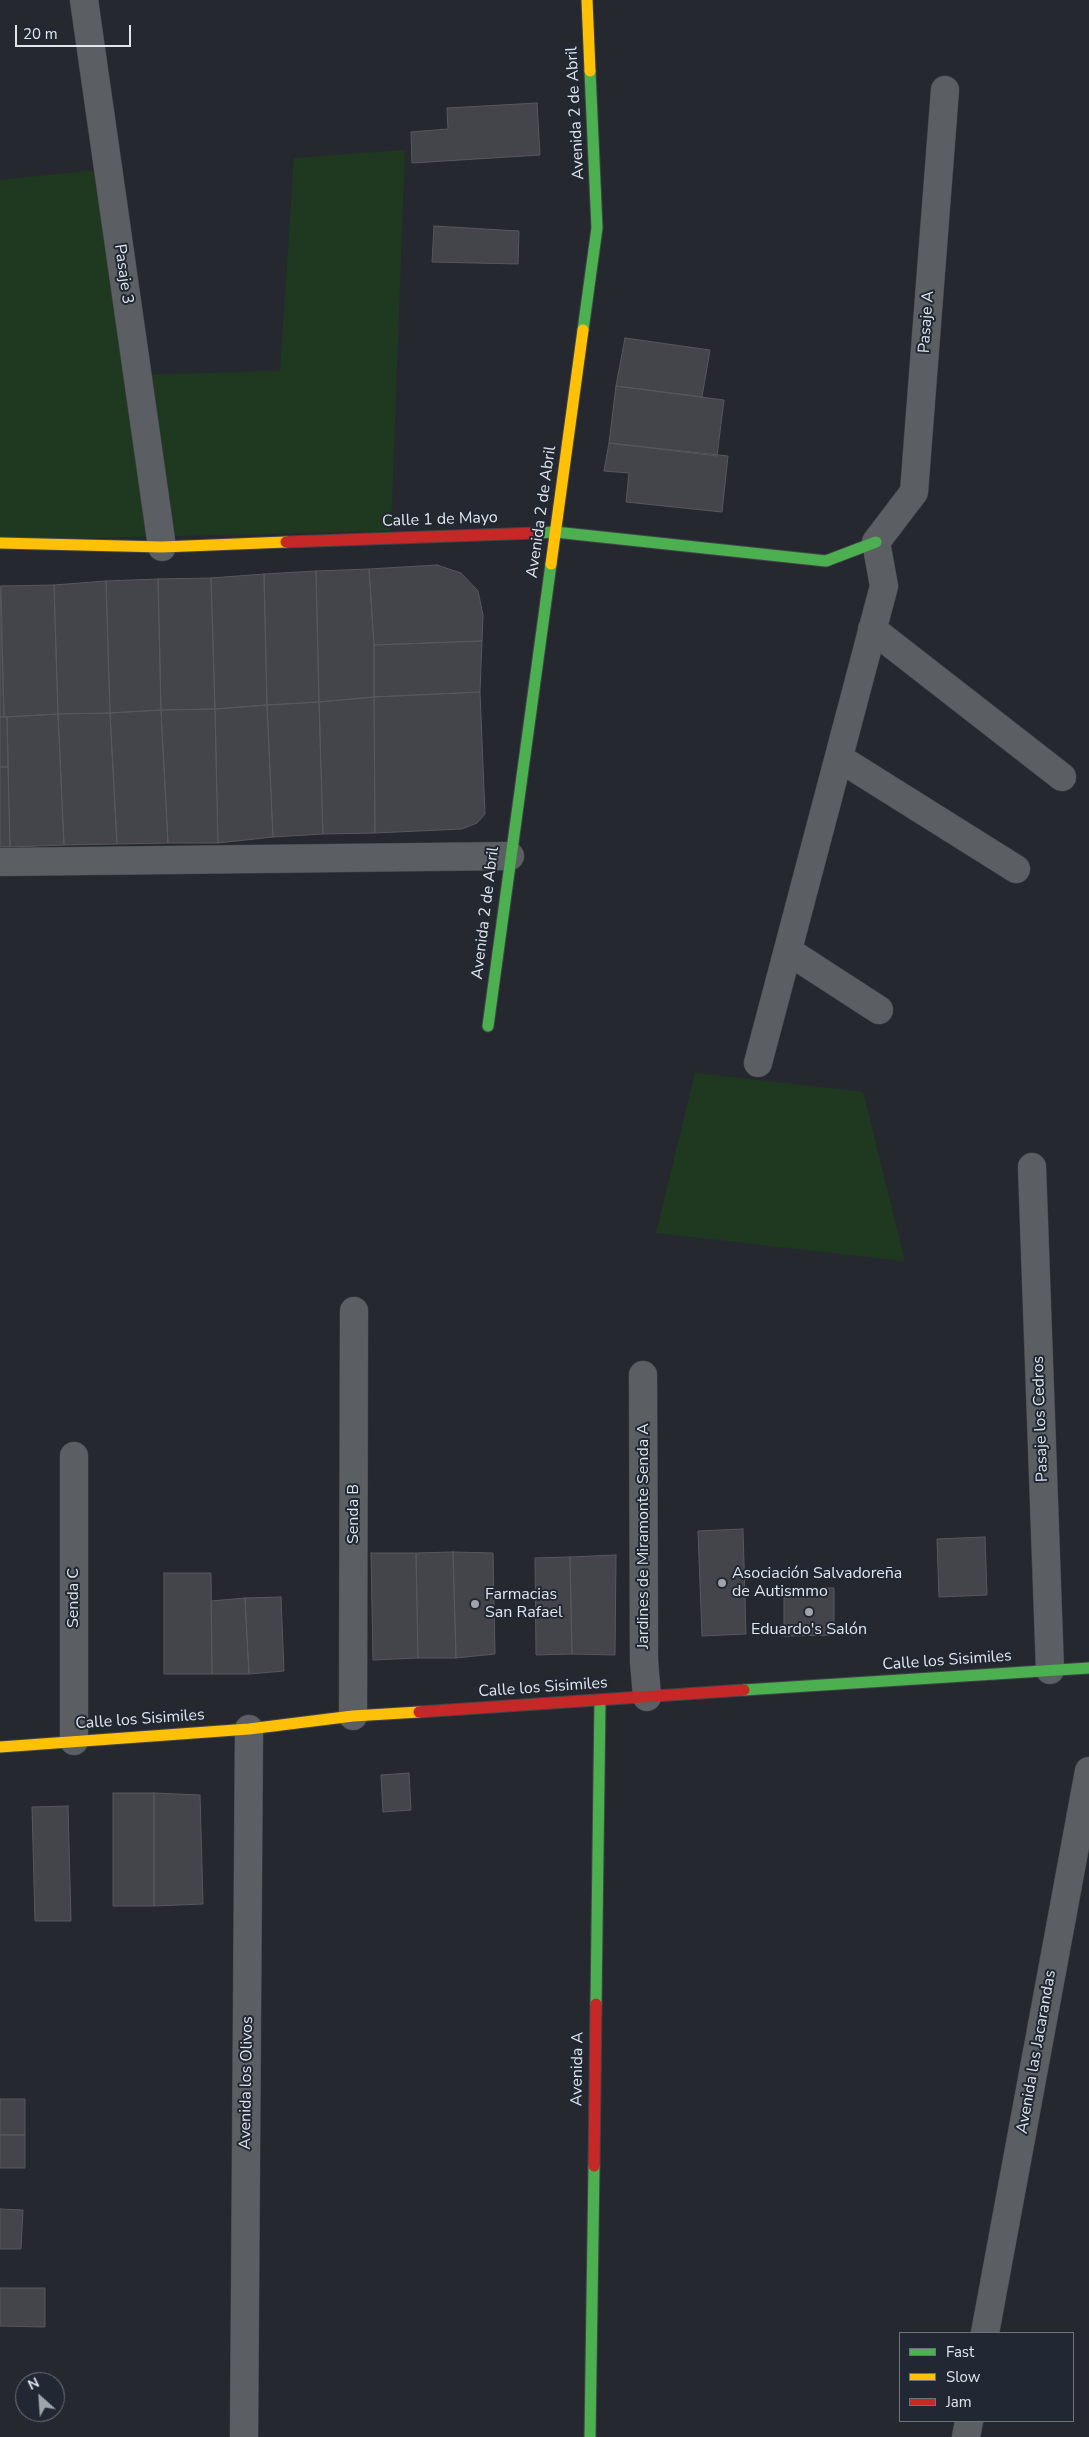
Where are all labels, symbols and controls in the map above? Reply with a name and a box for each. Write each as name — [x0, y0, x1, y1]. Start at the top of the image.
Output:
scale bar — [18, 15, 134, 47]
text: 20 m — [23, 24, 58, 44]
street label: Avenida 2 de Abril — [563, 46, 589, 180]
street label: Pasaje 3 — [109, 243, 137, 305]
street label: Pasaje A — [915, 290, 939, 354]
street label: Avenida 2 de Abril — [523, 445, 561, 579]
street label: Calle 1 de Mayo — [382, 508, 498, 532]
street label: Avenida 2 de Abril — [468, 846, 504, 980]
street label: Pasaje los Cedros — [1029, 1355, 1053, 1483]
street label: Jardines de Miramonte Senda A — [634, 1423, 654, 1649]
street label: Senda B — [344, 1484, 364, 1544]
place label: Asociación Salvadoreña de Autismmo — [732, 1564, 902, 1602]
street label: Senda C — [64, 1568, 84, 1628]
marker: Asociación Salvadoreña de Autismmo — [716, 1577, 728, 1589]
place label: Farmacias San Rafael — [485, 1585, 563, 1623]
marker: Farmacias San Rafael — [469, 1598, 481, 1610]
marker: Eduardo's Salón — [803, 1606, 815, 1618]
place label: Eduardo's Salón — [751, 1620, 867, 1640]
street label: Calle los Sisimiles — [882, 1647, 1012, 1675]
street label: Calle los Sisimiles — [478, 1674, 608, 1702]
street label: Calle los Sisimiles — [75, 1706, 205, 1734]
street label: Avenida las Jacarandas — [1013, 1969, 1061, 2135]
street label: Avenida los Olivos — [236, 2016, 258, 2150]
street label: Avenida A — [568, 2032, 588, 2106]
legend — [899, 2332, 1074, 2422]
text: Fast — [946, 2342, 974, 2362]
text: Slow — [946, 2367, 980, 2387]
north arrow — [15, 2372, 65, 2422]
text: N — [25, 2373, 43, 2395]
text: Jam — [946, 2392, 972, 2412]

